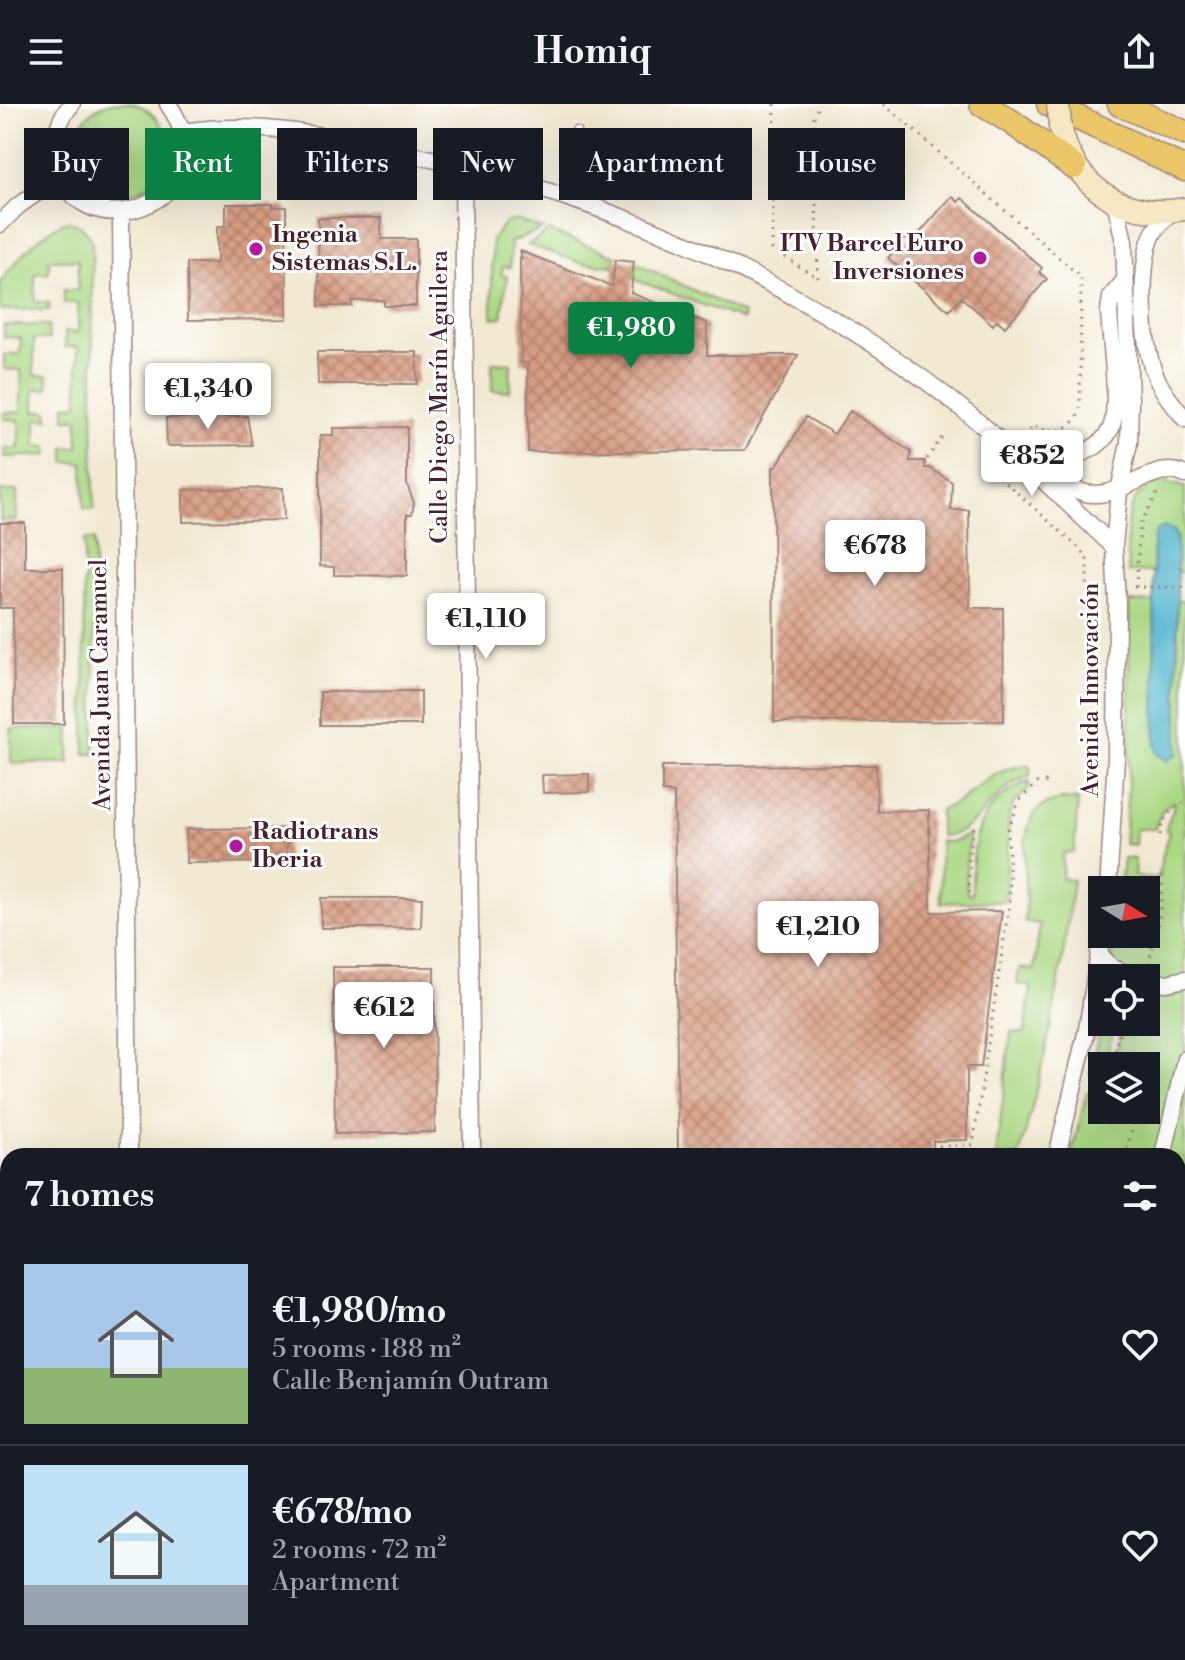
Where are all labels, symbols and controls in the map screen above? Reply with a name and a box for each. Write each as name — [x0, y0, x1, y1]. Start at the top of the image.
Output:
icon: menu — [24, 30, 68, 74]
text: Homiq — [534, 30, 651, 75]
icon: share — [1117, 30, 1161, 74]
chip: Buy — [24, 128, 129, 200]
chip: Rent — [145, 128, 261, 200]
chip: Filters — [277, 128, 417, 200]
chip: New — [433, 128, 543, 200]
chip: Apartment — [559, 128, 752, 200]
chip: House — [768, 128, 905, 200]
place label: Ingenia Sistemas S.L. — [272, 220, 418, 278]
place label: ITV Barcel Euro Inversiones — [780, 229, 964, 287]
marker: Ingenia Sistemas S.L. — [247, 240, 265, 258]
street label: Calle Diego Marín Aguilera — [425, 249, 455, 544]
marker: ITV Barcel Euro Inversiones — [971, 249, 989, 267]
pin: €1,980 — [566, 302, 696, 370]
text: €1,980 — [586, 312, 676, 344]
pin: €1,340 — [143, 363, 273, 431]
text: €1,340 — [163, 373, 253, 405]
pin: €852 — [985, 430, 1079, 498]
text: €852 — [999, 440, 1065, 472]
pin: €678 — [828, 520, 922, 588]
text: €678 — [843, 530, 907, 562]
street label: Avenida Juan Caramuel — [84, 559, 118, 812]
street label: Avenida Innovación — [1076, 583, 1106, 798]
pin: €1,110 — [421, 593, 551, 661]
text: €1,110 — [445, 603, 527, 635]
place label: Radiotrans Iberia — [252, 817, 378, 875]
marker: Radiotrans Iberia — [227, 837, 245, 855]
north arrow — [1088, 876, 1160, 948]
map controls — [1088, 876, 1160, 1124]
pin: €1,210 — [753, 901, 883, 969]
text: €1,210 — [776, 911, 860, 943]
button: locate — [1088, 964, 1160, 1036]
pin: €612 — [337, 982, 431, 1050]
text: €612 — [353, 992, 415, 1024]
button: layers — [1088, 1052, 1160, 1124]
icon: filters — [1118, 1174, 1162, 1218]
text: 7 homes — [24, 1175, 154, 1217]
text: €1,980/mo — [272, 1291, 447, 1333]
icon: home — [88, 1296, 184, 1392]
icon: heart — [1118, 1322, 1162, 1366]
text: 5 rooms · 188 m² — [272, 1333, 461, 1365]
text: Calle Benjamín Outram — [272, 1365, 549, 1397]
text: €678/mo — [272, 1492, 413, 1534]
icon: home — [88, 1497, 184, 1593]
icon: heart — [1118, 1523, 1162, 1567]
text: 2 rooms · 72 m² — [272, 1534, 446, 1566]
text: Apartment — [272, 1566, 400, 1598]

